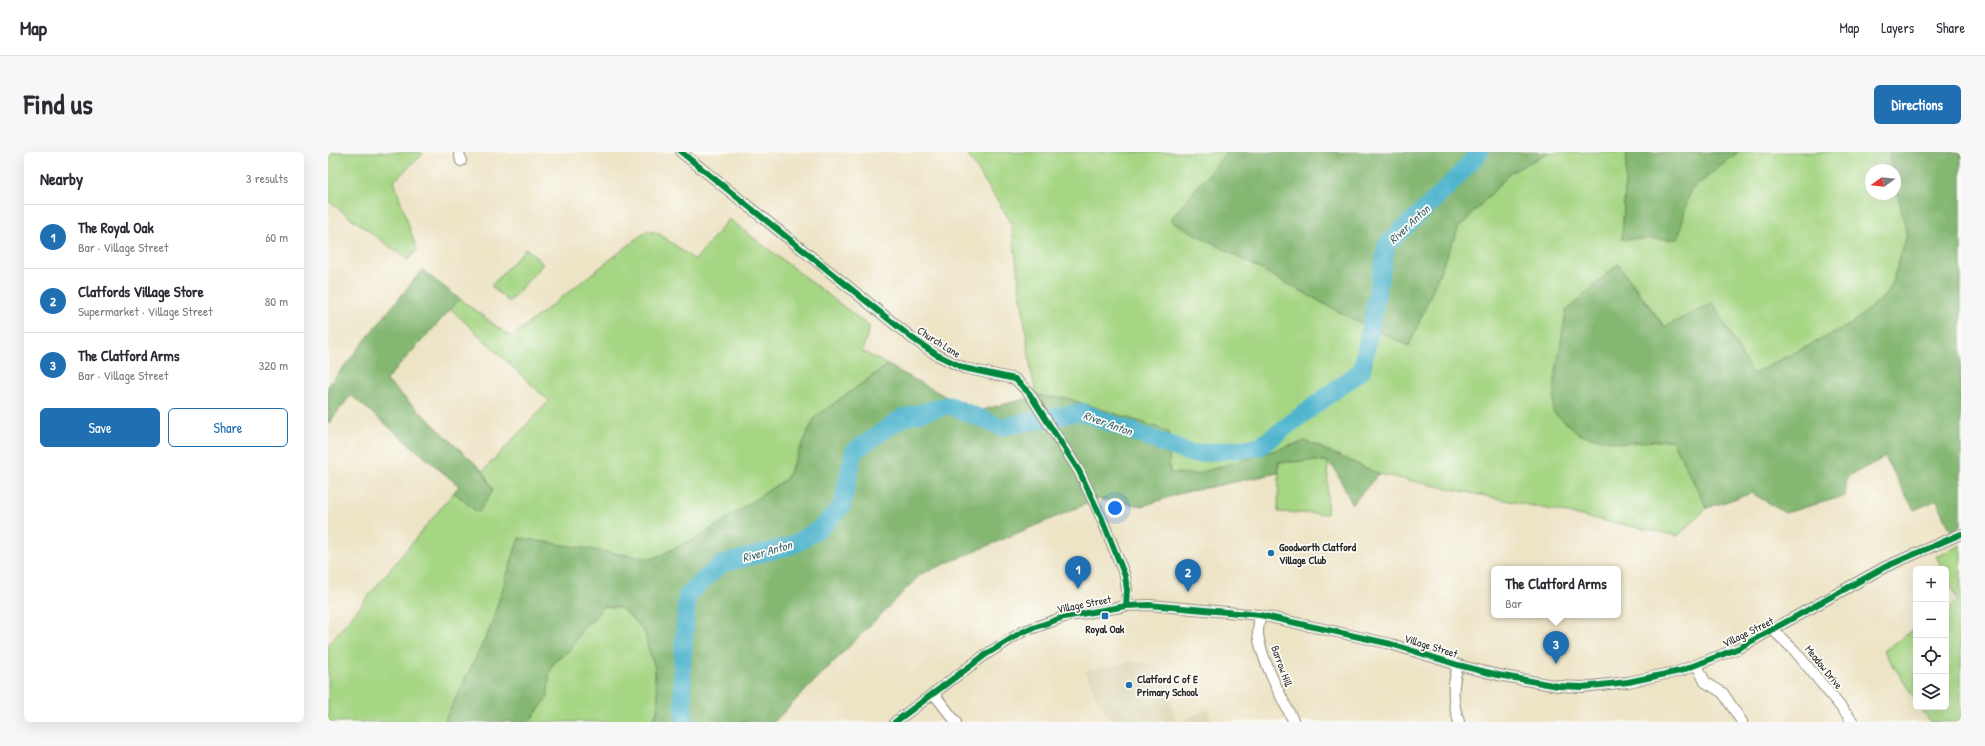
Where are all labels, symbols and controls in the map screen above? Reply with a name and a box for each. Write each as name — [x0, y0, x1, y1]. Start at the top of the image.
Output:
text: Map — [20, 15, 47, 41]
text: Map — [1839, 18, 1859, 37]
text: Layers — [1881, 18, 1914, 37]
text: Share — [1936, 18, 1965, 37]
text: Find us — [24, 85, 93, 123]
button: Directions — [1874, 85, 1961, 124]
north arrow — [1865, 164, 1901, 200]
text: Nearby — [40, 167, 83, 190]
text: 3 results — [246, 169, 288, 187]
water label: River Anton — [1385, 199, 1435, 248]
text: The Royal Oak — [78, 217, 154, 238]
text: 1 — [51, 228, 55, 246]
text: 60 m — [265, 228, 288, 246]
text: Bar · Village Street — [78, 238, 168, 256]
text: Clatfords Village Store — [78, 281, 204, 302]
text: 2 — [50, 292, 56, 310]
text: 80 m — [265, 292, 288, 310]
text: Supermarket · Village Street — [78, 302, 213, 320]
street label: Church Lane — [915, 323, 964, 361]
text: The Clatford Arms — [78, 345, 180, 366]
text: 3 — [50, 356, 56, 374]
text: 320 m — [258, 356, 288, 374]
text: Bar · Village Street — [78, 366, 168, 384]
water label: River Anton — [1081, 406, 1136, 440]
button: Save — [40, 408, 160, 447]
button: Share — [168, 408, 288, 447]
your location — [1105, 498, 1125, 518]
water label: River Anton — [740, 535, 795, 566]
place label: Goodworth Clatford Village Club — [1279, 540, 1357, 568]
marker: Goodworth Clatford Village Club — [1266, 548, 1276, 558]
pin: 1 — [1065, 556, 1091, 589]
pin: 2 — [1175, 559, 1201, 592]
popup — [1491, 566, 1621, 618]
map controls — [1913, 566, 1949, 710]
button: + — [1913, 566, 1949, 602]
text: The Clatford Arms — [1505, 573, 1607, 594]
street label: Village Street — [1056, 592, 1113, 616]
text: Bar — [1505, 594, 1522, 612]
button: − — [1913, 602, 1949, 638]
marker: Royal Oak — [1100, 611, 1110, 621]
street label: Village Street — [1720, 614, 1776, 650]
place label: Royal Oak — [1086, 622, 1125, 637]
street label: Village Street — [1403, 631, 1460, 661]
pin: 3 — [1543, 631, 1569, 664]
button: locate — [1913, 638, 1949, 674]
street label: Meadow Drive — [1802, 642, 1846, 692]
street label: Barrow Hill — [1268, 644, 1296, 689]
place label: Clatford C of E Primary School — [1137, 672, 1199, 700]
button: layers — [1913, 674, 1949, 710]
marker: Clatford C of E Primary School — [1124, 680, 1134, 690]

